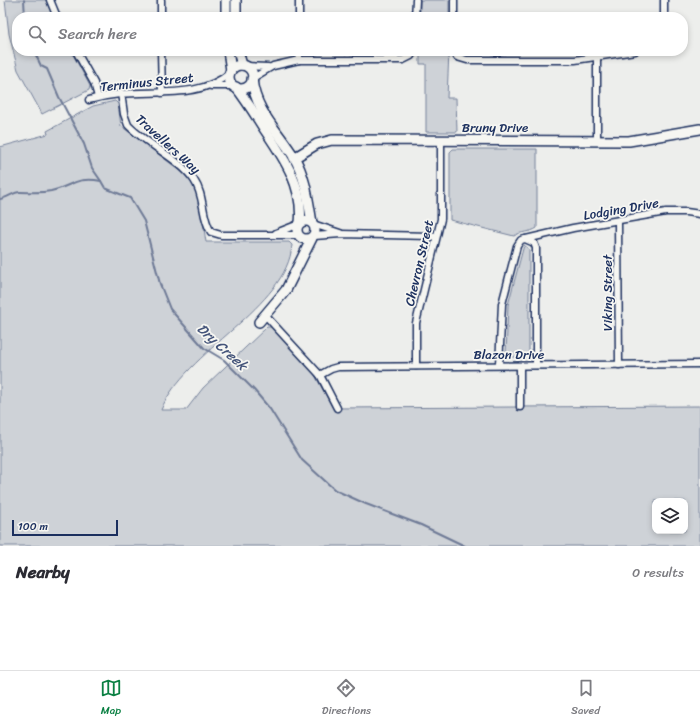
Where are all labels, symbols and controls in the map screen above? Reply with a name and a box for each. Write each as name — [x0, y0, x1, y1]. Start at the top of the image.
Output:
search box — [12, 12, 688, 56]
text: Search here — [58, 21, 137, 47]
icon: search — [26, 23, 48, 45]
street label: Terminus Street — [99, 66, 195, 98]
street label: Travellers Way — [130, 108, 206, 180]
street label: Bruny Drive — [462, 116, 528, 139]
street label: Lodging Drive — [582, 191, 661, 227]
street label: Chevron Street — [398, 217, 440, 308]
street label: Viking Street — [596, 254, 619, 331]
water label: Dry Creek — [191, 317, 254, 378]
street label: Blazon Drive — [473, 343, 545, 366]
map controls — [652, 498, 688, 534]
button: layers — [652, 498, 688, 534]
text: 100 m — [18, 517, 48, 536]
scale bar — [12, 518, 118, 537]
text: Nearby — [16, 557, 70, 587]
text: 0 results — [632, 561, 684, 584]
tab: Map — [100, 677, 122, 720]
tab: Directions — [322, 677, 371, 720]
tab: Saved — [571, 677, 600, 720]

